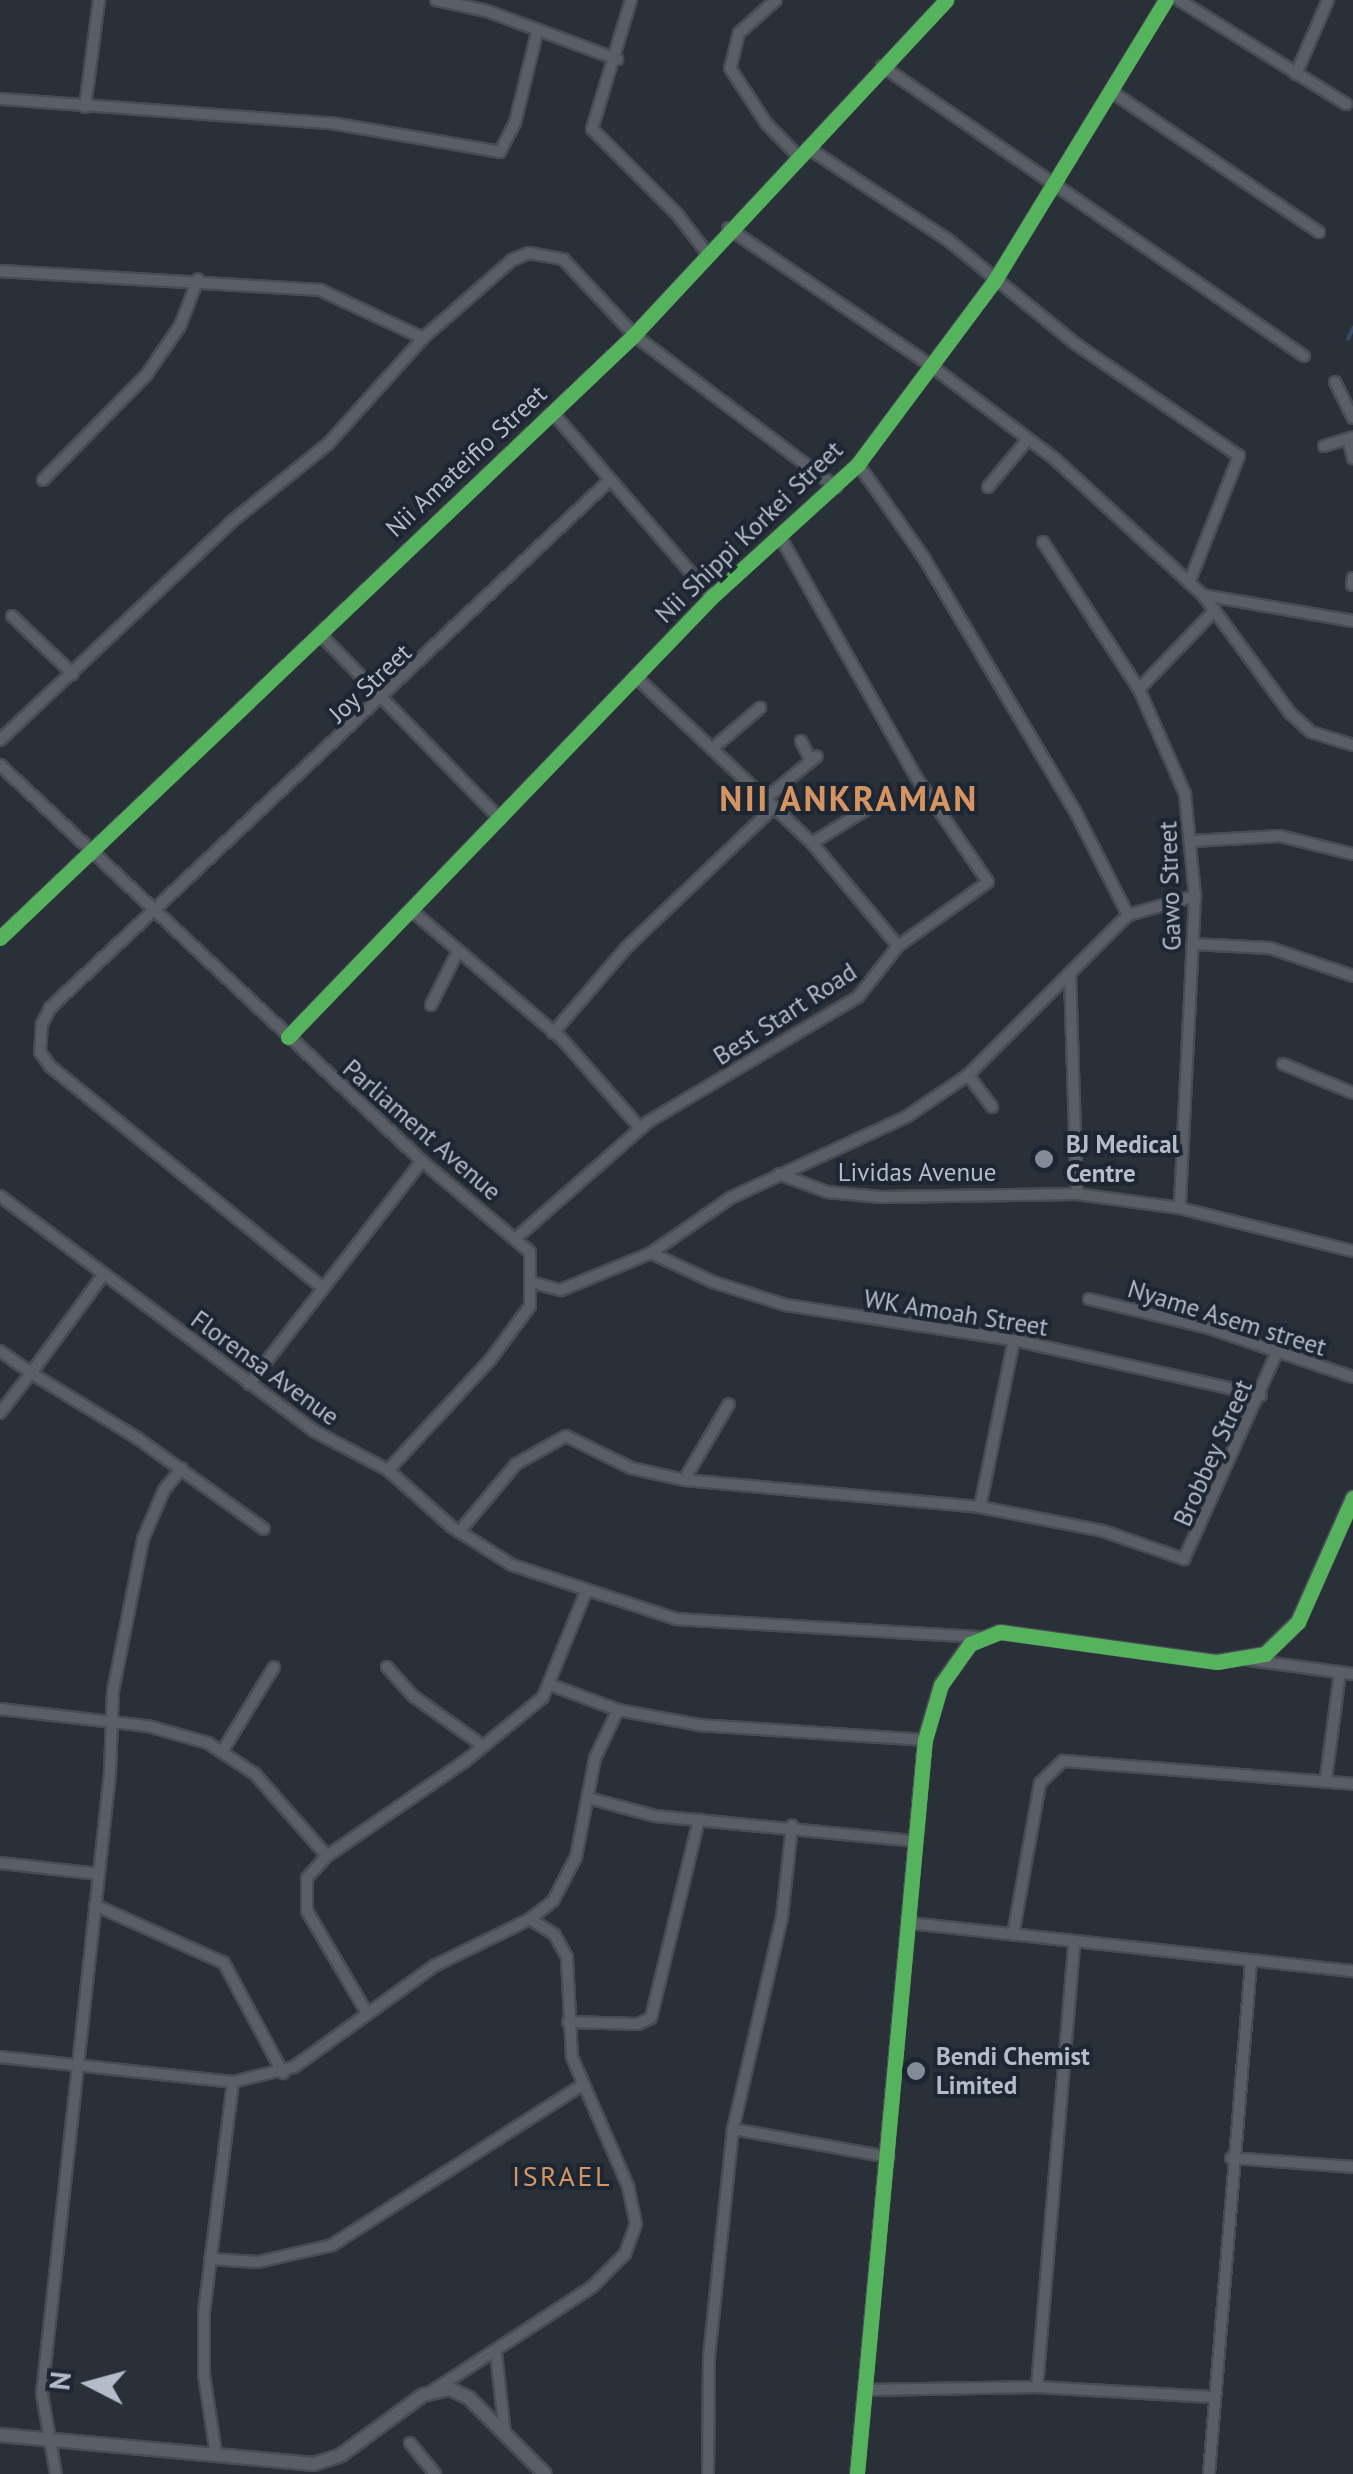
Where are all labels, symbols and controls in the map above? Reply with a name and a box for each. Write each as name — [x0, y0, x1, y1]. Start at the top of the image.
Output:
street label: Nii Amateifio Street — [379, 379, 553, 543]
street label: Nii Shippi Korkei Street — [649, 435, 849, 629]
street label: Joy Street — [322, 637, 418, 729]
district label: NII ANKRAMAN — [719, 777, 979, 819]
street label: Gawo Street — [1153, 821, 1187, 951]
street label: Best Start Road — [708, 957, 862, 1071]
street label: Parliament Avenue — [337, 1053, 507, 1207]
place label: BJ Medical Centre — [1066, 1130, 1179, 1189]
marker: BJ Medical Centre — [1031, 1146, 1057, 1172]
street label: Lividas Avenue — [837, 1157, 997, 1187]
street label: Nyame Asem street — [1124, 1273, 1330, 1363]
street label: WK Amoah Street — [861, 1284, 1051, 1342]
street label: Florensa Avenue — [185, 1304, 345, 1432]
street label: Brobbey Street — [1167, 1375, 1259, 1531]
place label: Bendi Chemist Limited — [936, 2042, 1090, 2101]
marker: Bendi Chemist Limited — [905, 2060, 927, 2082]
district label: ISRAEL — [512, 2159, 612, 2193]
north arrow — [40, 2334, 140, 2434]
text: N — [40, 2370, 79, 2392]

